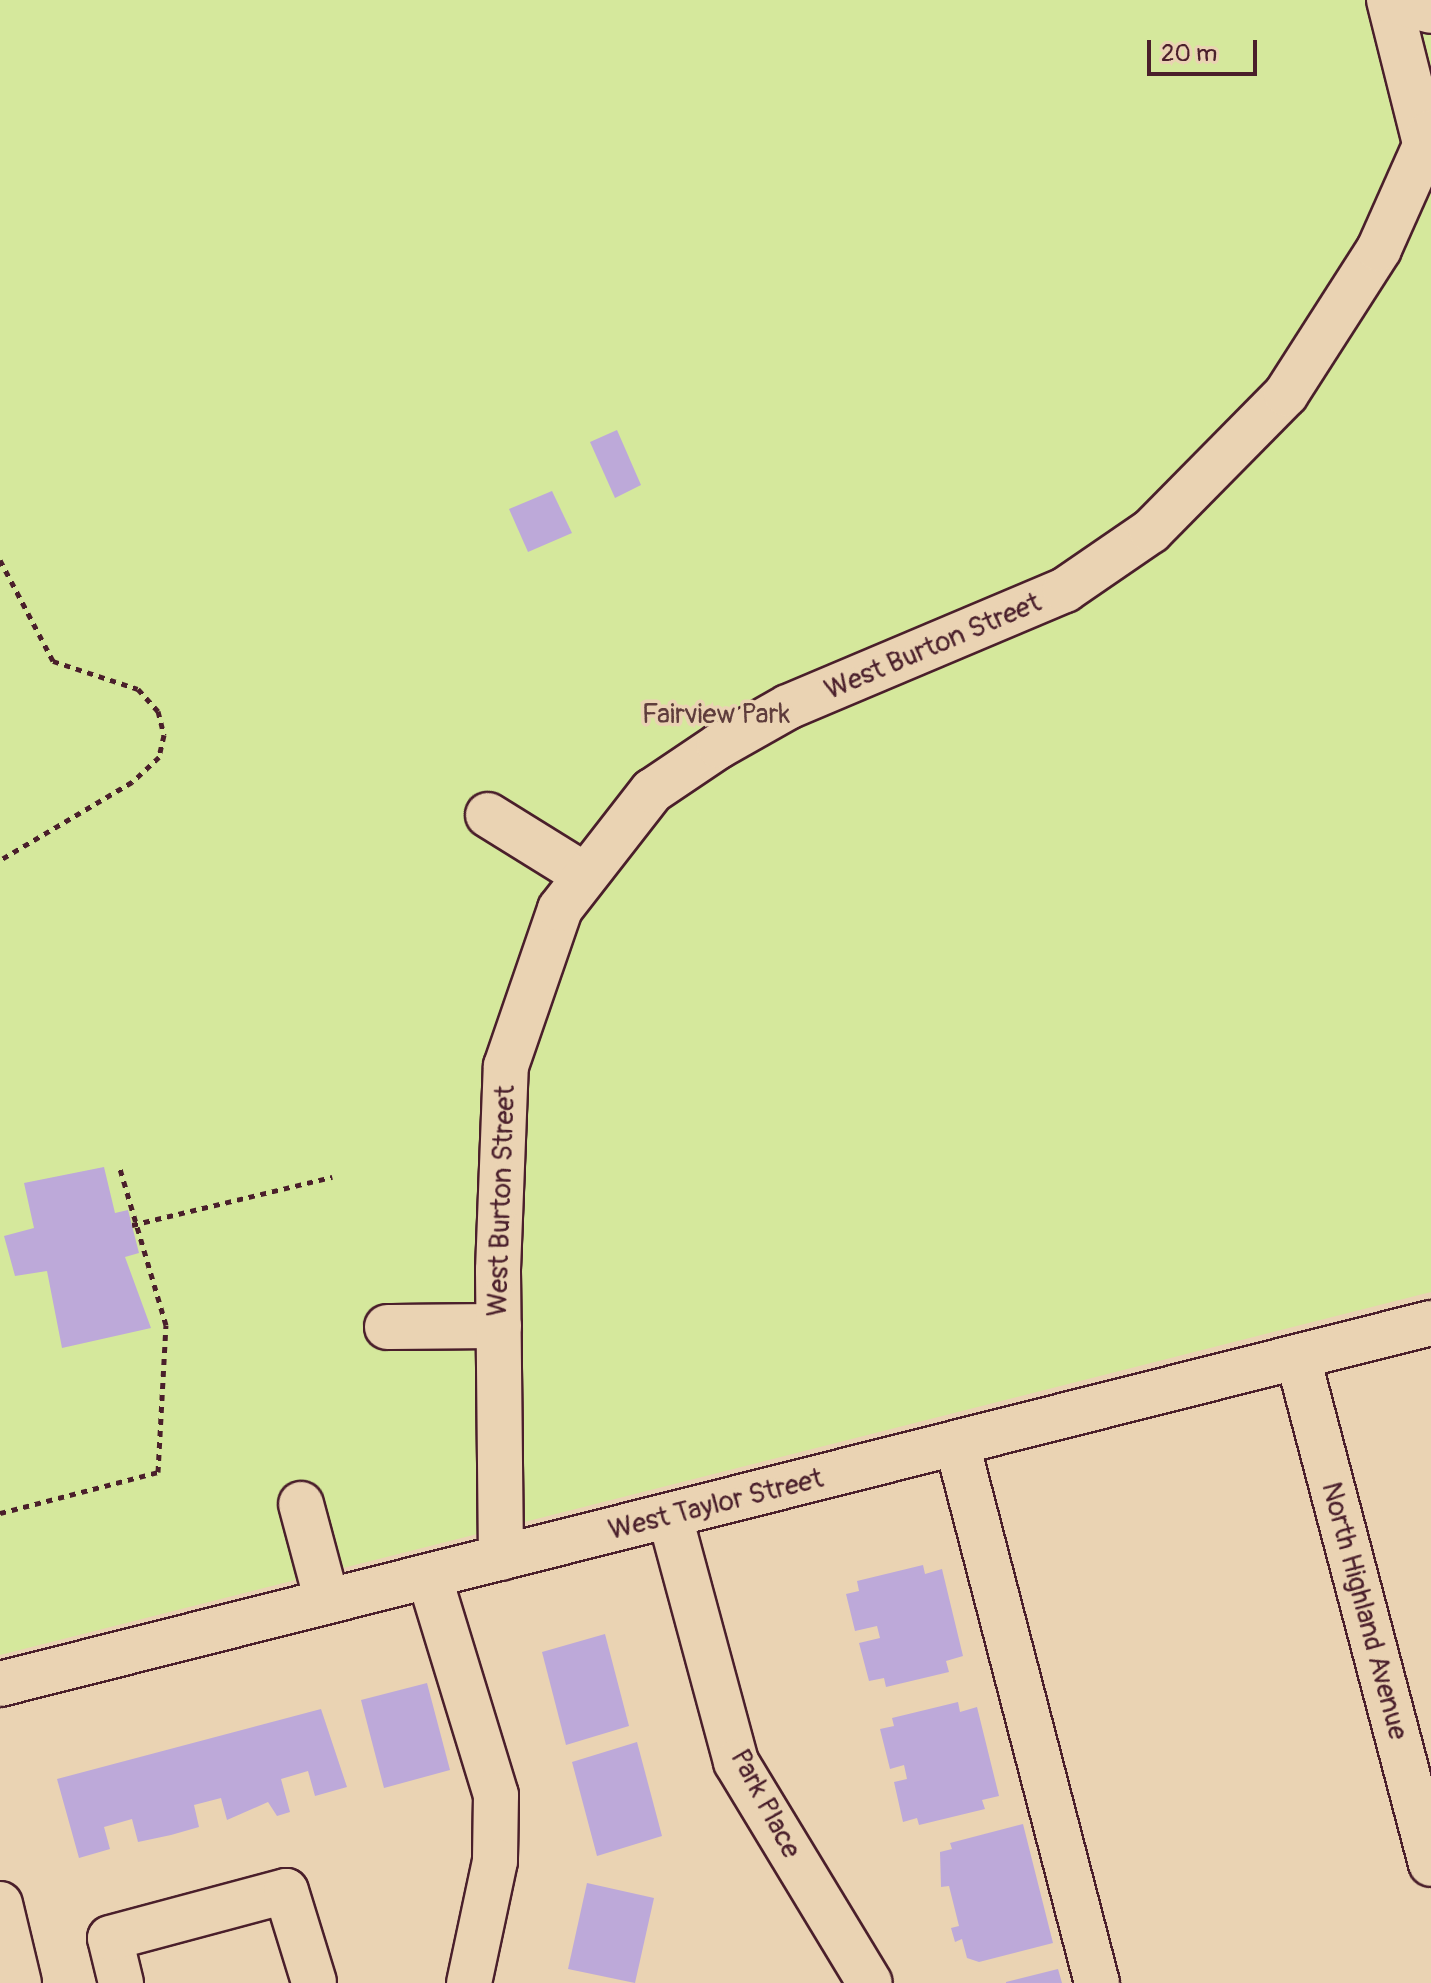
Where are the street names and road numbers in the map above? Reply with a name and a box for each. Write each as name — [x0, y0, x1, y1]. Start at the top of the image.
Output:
street label: West Burton Street — [820, 586, 1046, 708]
street label: West Burton Street — [481, 1085, 523, 1317]
street label: West Taylor Street — [605, 1462, 827, 1548]
street label: North Highland Avenue — [1313, 1479, 1415, 1743]
street label: Park Place — [722, 1744, 808, 1864]

